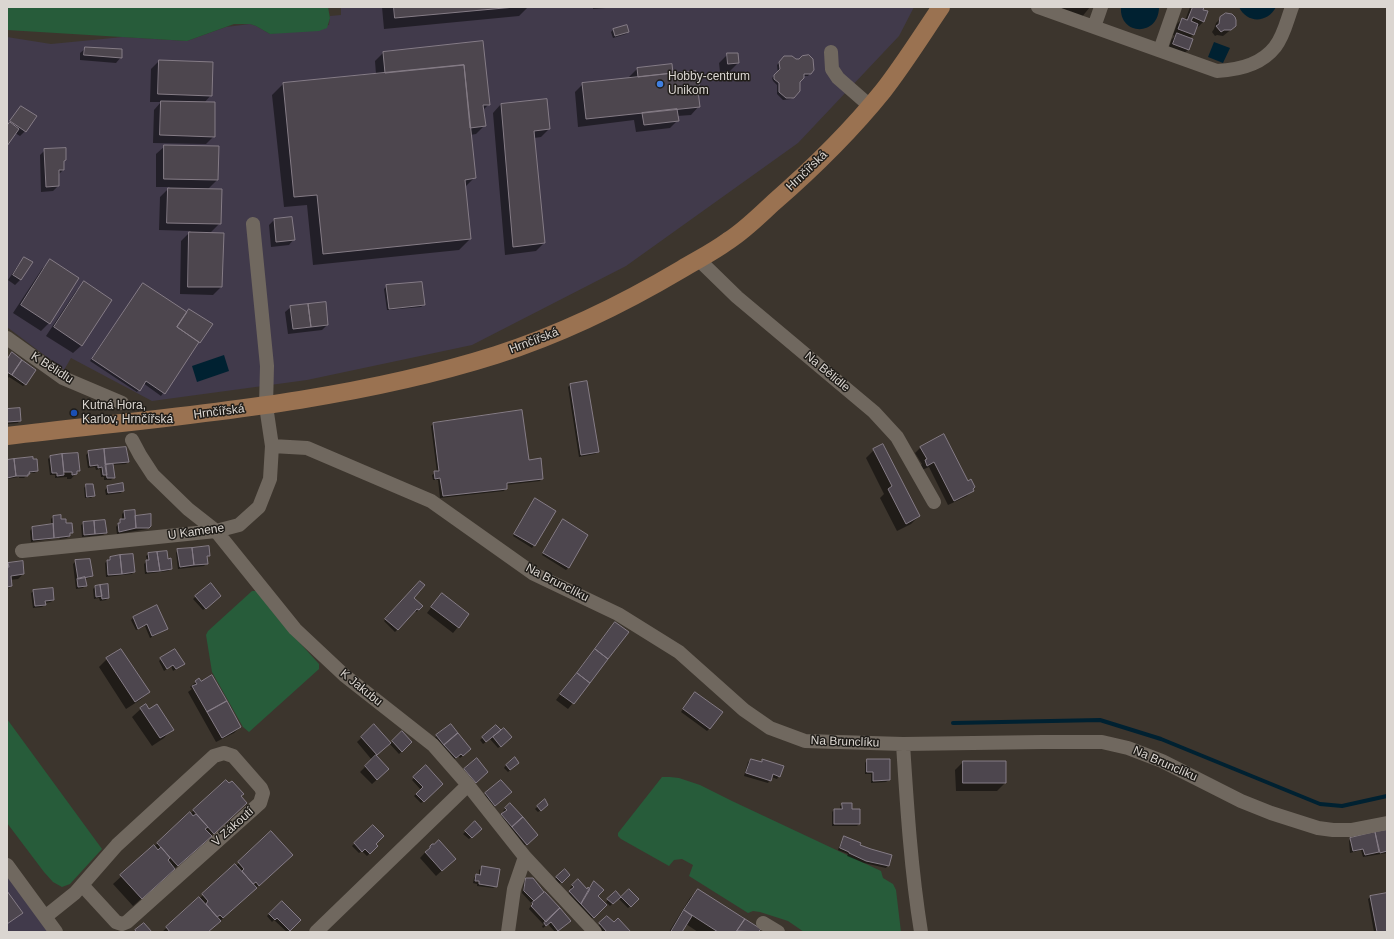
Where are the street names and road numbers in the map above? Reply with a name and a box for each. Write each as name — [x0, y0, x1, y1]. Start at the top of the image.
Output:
street label: Hrnčířská — [784, 148, 830, 194]
street label: Hrnčířská — [507, 325, 561, 357]
street label: K Bělidlu — [28, 349, 76, 387]
street label: Na Bělidle — [801, 349, 853, 395]
street label: Hrnčířská — [193, 402, 245, 422]
street label: U Kamene — [167, 521, 225, 543]
street label: Na Brunclíku — [523, 561, 591, 605]
street label: K Jakubu — [337, 667, 385, 709]
street label: Na Brunclíku — [810, 734, 880, 750]
street label: Na Brunclíku — [1131, 743, 1199, 785]
street label: V Zákoutí — [209, 804, 257, 850]

